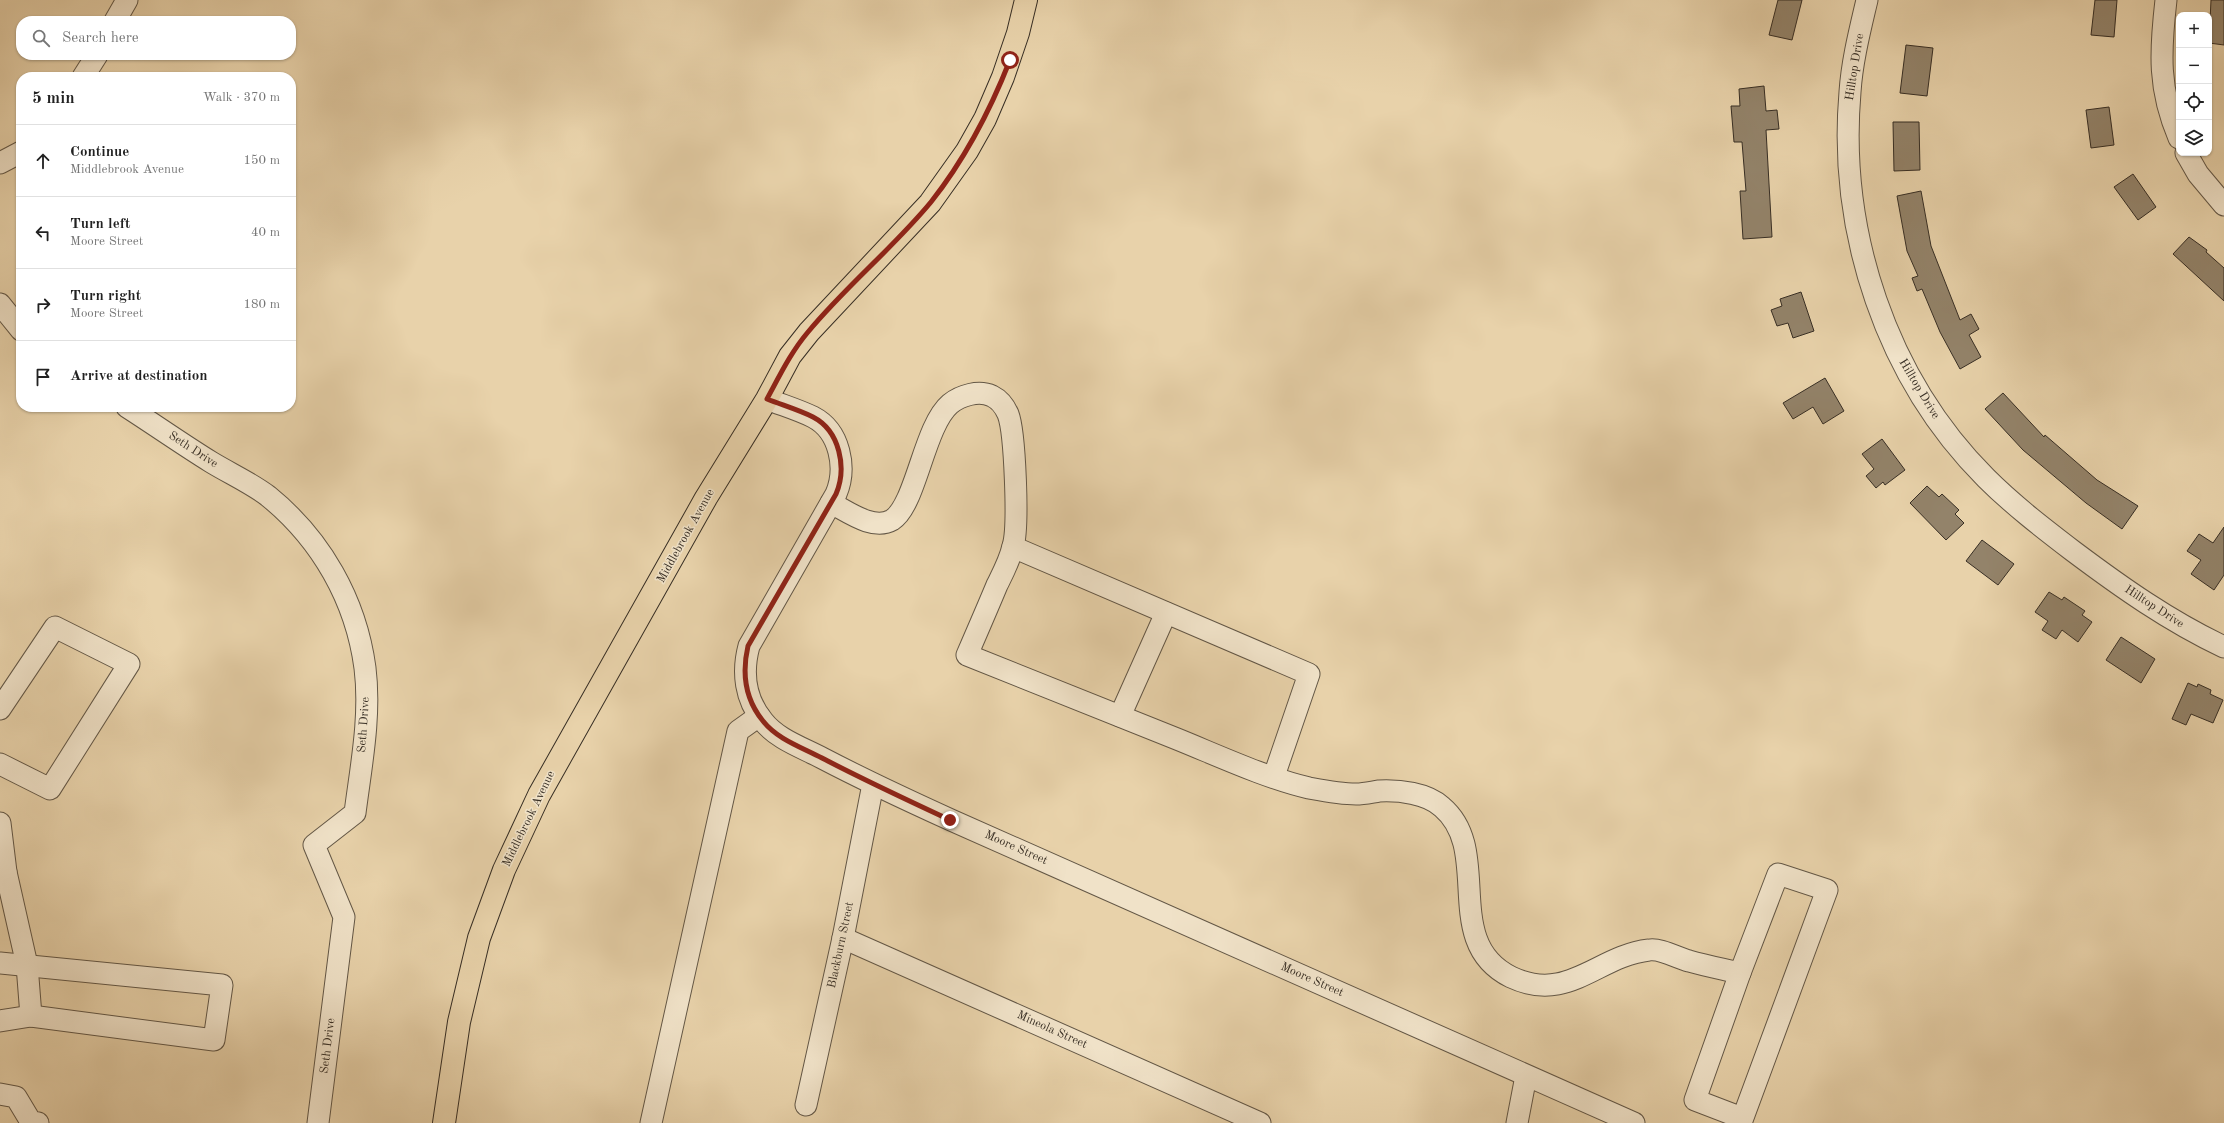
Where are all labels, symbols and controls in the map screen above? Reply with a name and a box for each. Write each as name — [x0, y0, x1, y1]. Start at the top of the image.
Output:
map controls — [2176, 12, 2212, 156]
button: + — [2176, 12, 2212, 48]
search box — [16, 16, 296, 60]
icon: search — [30, 27, 52, 49]
text: Search here — [62, 31, 139, 46]
street label: Hilltop Drive — [1844, 32, 1866, 101]
button: − — [2176, 48, 2212, 84]
route start — [1001, 51, 1019, 69]
button: locate — [2176, 84, 2212, 120]
text: 5 min — [32, 90, 75, 107]
text: Walk · 370 m — [203, 91, 280, 104]
button: layers — [2176, 120, 2212, 156]
text: Continue — [70, 145, 129, 160]
icon: ahead — [32, 150, 54, 172]
text: 150 m — [243, 154, 280, 167]
text: Middlebrook Avenue — [70, 163, 184, 176]
text: Turn left — [70, 217, 130, 232]
icon: left — [32, 222, 54, 244]
text: 40 m — [251, 226, 280, 239]
text: Moore Street — [70, 235, 143, 248]
text: Turn right — [70, 289, 141, 304]
icon: right — [32, 294, 54, 316]
text: 180 m — [243, 298, 280, 311]
text: Moore Street — [70, 307, 143, 320]
street label: Hilltop Drive — [1896, 357, 1942, 422]
icon: arrive — [32, 366, 54, 388]
text: Arrive at destination — [70, 369, 208, 384]
street label: Seth Drive — [166, 430, 220, 471]
street label: Middlebrook Avenue — [655, 487, 717, 585]
street label: Hilltop Drive — [2122, 584, 2186, 631]
street label: Seth Drive — [356, 696, 372, 753]
street label: Middlebrook Avenue — [501, 769, 558, 869]
route end — [941, 811, 959, 829]
street label: Moore Street — [983, 829, 1049, 867]
street label: Blackburn Street — [826, 901, 856, 989]
street label: Moore Street — [1279, 961, 1345, 999]
street label: Mineola Street — [1015, 1009, 1089, 1051]
street label: Seth Drive — [319, 1017, 337, 1074]

